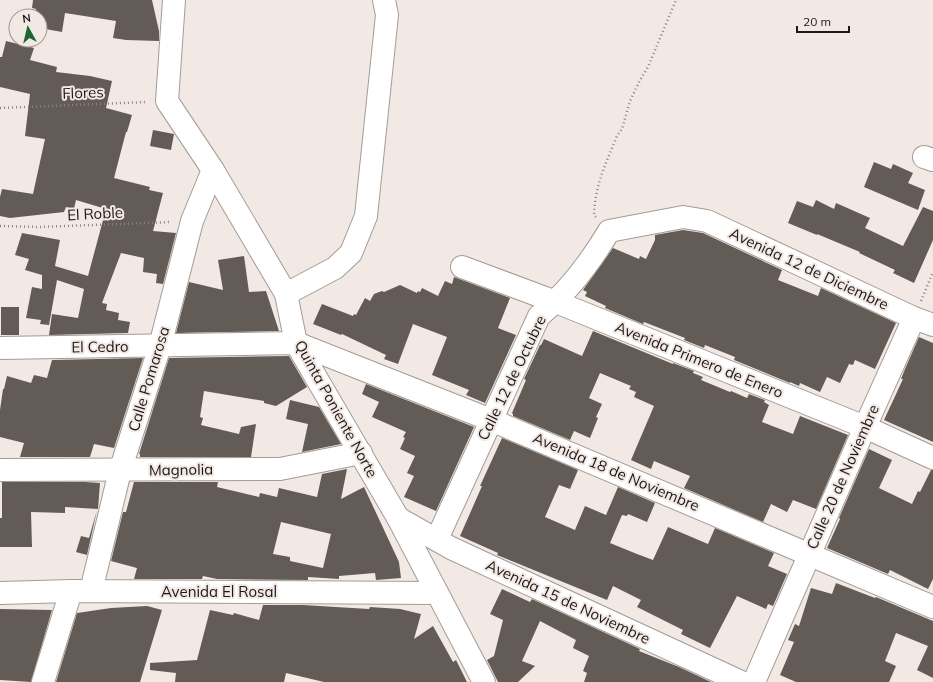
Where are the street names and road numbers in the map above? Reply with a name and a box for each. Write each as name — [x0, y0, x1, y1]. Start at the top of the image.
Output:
street label: Flores — [62, 82, 104, 103]
street label: El Roble — [67, 203, 123, 224]
street label: Avenida 12 de Diciembre — [727, 223, 892, 314]
street label: Calle 12 de Octubre — [473, 312, 550, 443]
street label: Avenida Primero de Enero — [612, 317, 786, 402]
street label: Calle Pomarosa — [124, 324, 174, 434]
street label: El Cedro — [71, 337, 129, 356]
street label: Quinta Poniente Norte — [291, 337, 382, 481]
street label: Calle 20 de Noviembre — [802, 402, 883, 552]
street label: Avenida 18 de Noviembre — [530, 428, 702, 515]
street label: Magnolia — [149, 459, 213, 480]
street label: Avenida 15 de Noviembre — [483, 555, 653, 648]
street label: Avenida El Rosal — [161, 582, 277, 601]

